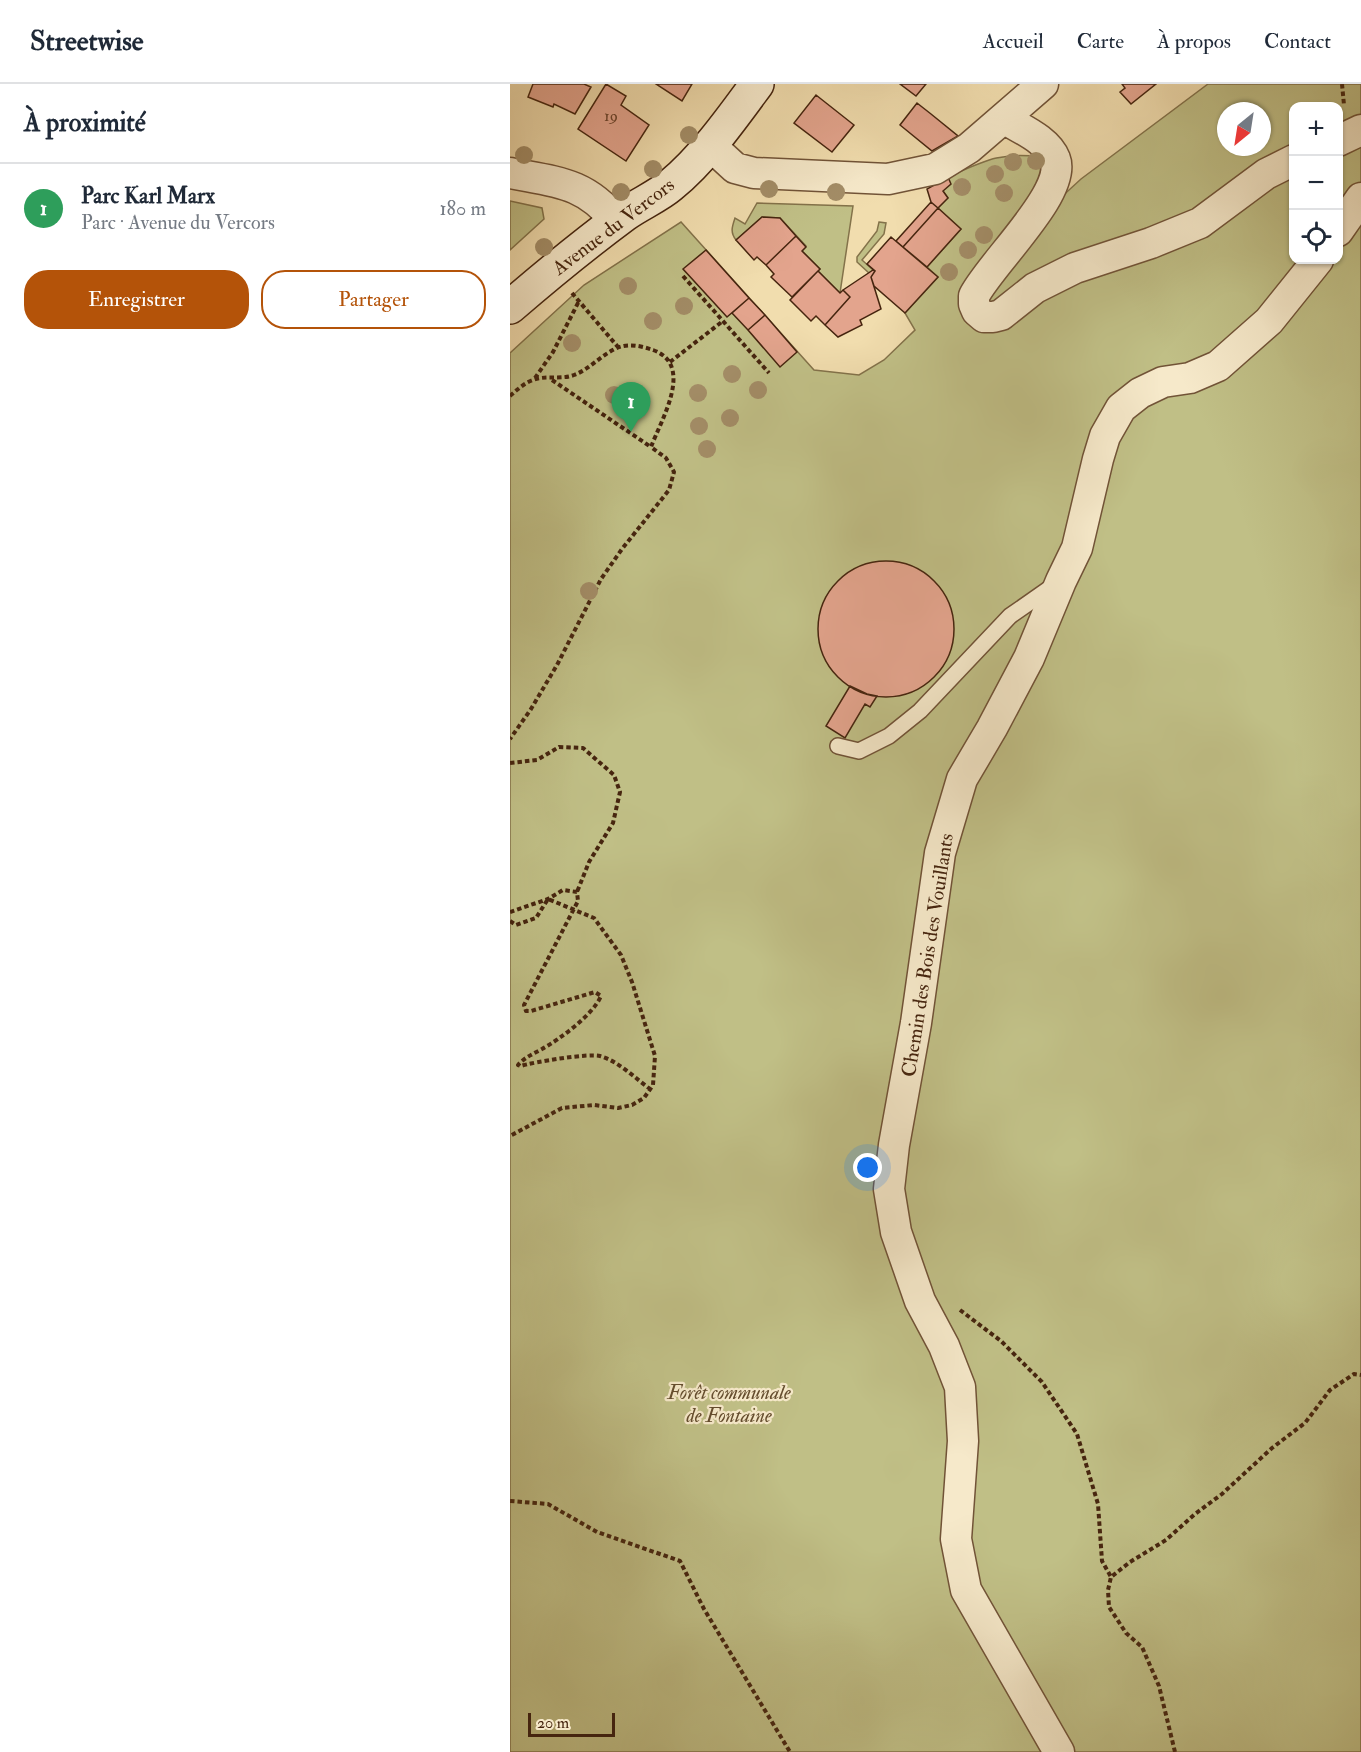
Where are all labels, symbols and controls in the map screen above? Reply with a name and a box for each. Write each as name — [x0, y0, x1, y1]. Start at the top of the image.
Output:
text: Streetwise — [30, 24, 144, 59]
text: Accueil — [983, 28, 1044, 55]
text: Carte — [1077, 28, 1124, 55]
text: À propos — [1157, 28, 1231, 55]
text: Contact — [1264, 28, 1331, 55]
north arrow — [1217, 102, 1271, 156]
map controls — [1289, 102, 1343, 264]
button: + — [1289, 102, 1343, 156]
house number: 19 — [604, 106, 618, 126]
text: À proximité — [24, 107, 146, 139]
button: − — [1289, 156, 1343, 210]
street label: Avenue du Vercors — [546, 172, 680, 281]
text: Parc Karl Marx — [81, 182, 215, 210]
text: 1 — [40, 196, 47, 221]
text: 180 m — [439, 196, 486, 221]
text: Parc · Avenue du Vercors — [81, 210, 275, 235]
button: locate — [1289, 210, 1343, 264]
button: Enregistrer — [24, 270, 249, 329]
button: Partager — [261, 270, 486, 329]
pin: 1 — [612, 382, 650, 432]
street label: Chemin des Bois des Vouillants — [896, 831, 959, 1079]
your location — [853, 1153, 882, 1182]
park label: Forêt communale de Fontaine — [666, 1380, 791, 1428]
scale bar — [528, 1710, 615, 1738]
text: 20 m — [537, 1713, 569, 1733]

